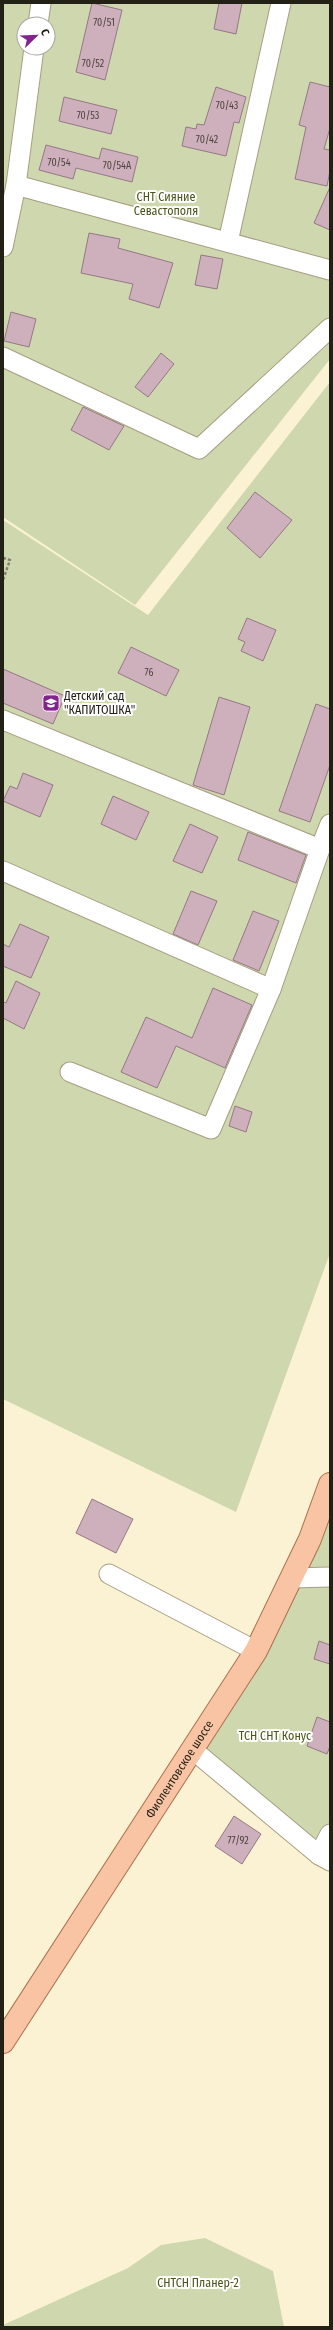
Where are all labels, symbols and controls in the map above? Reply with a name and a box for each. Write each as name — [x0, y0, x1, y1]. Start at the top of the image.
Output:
north arrow — [16, 16, 56, 56]
house number: 70/51 — [93, 17, 115, 29]
text: С — [38, 27, 52, 38]
house number: 70/52 — [82, 58, 105, 70]
house number: 70/43 — [216, 100, 239, 112]
house number: 70/53 — [77, 110, 100, 122]
house number: 70/42 — [196, 134, 219, 146]
house number: 70/54 — [47, 157, 71, 169]
house number: 70/54А — [103, 160, 132, 172]
park label: СНТ Сияние Севастополя — [134, 190, 198, 218]
house number: 76 — [145, 667, 153, 679]
place label: Детский сад "КАПИТОШКА" — [63, 689, 135, 717]
school or university icon: Детский сад "КАПИТОШКА" — [41, 693, 61, 713]
street label: Фиолентовское шоссе — [143, 1718, 216, 1821]
park label: ТСН СНТ Конус — [239, 1729, 311, 1743]
house number: 77/92 — [227, 1835, 249, 1847]
park label: СНТСН Планер-2 — [157, 2276, 239, 2290]

